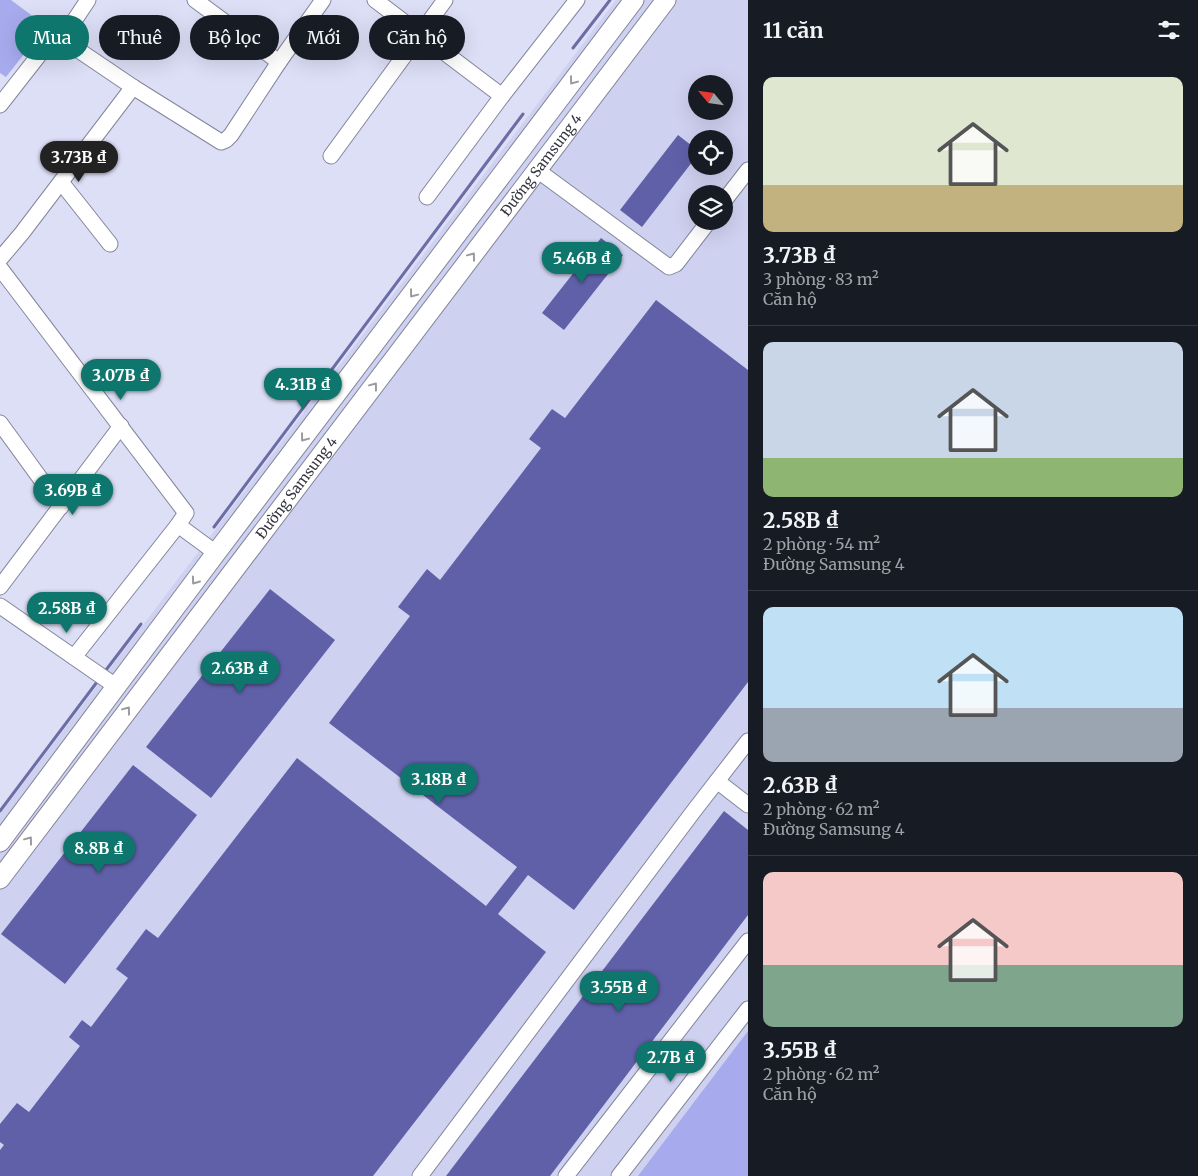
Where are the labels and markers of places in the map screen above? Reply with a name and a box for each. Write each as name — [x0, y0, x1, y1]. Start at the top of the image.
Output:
pin: 3.73B ₫ — [33, 140, 125, 183]
pin: 5.46B ₫ — [536, 242, 628, 284]
pin: 3.07B ₫ — [75, 358, 167, 401]
pin: 4.31B ₫ — [257, 368, 349, 410]
pin: 3.69B ₫ — [27, 474, 119, 516]
pin: 2.58B ₫ — [21, 592, 113, 634]
pin: 2.63B ₫ — [194, 652, 286, 694]
pin: 3.18B ₫ — [393, 762, 485, 805]
pin: 8.8B ₫ — [58, 832, 140, 874]
pin: 3.55B ₫ — [573, 970, 665, 1013]
pin: 2.7B ₫ — [630, 1040, 712, 1083]

